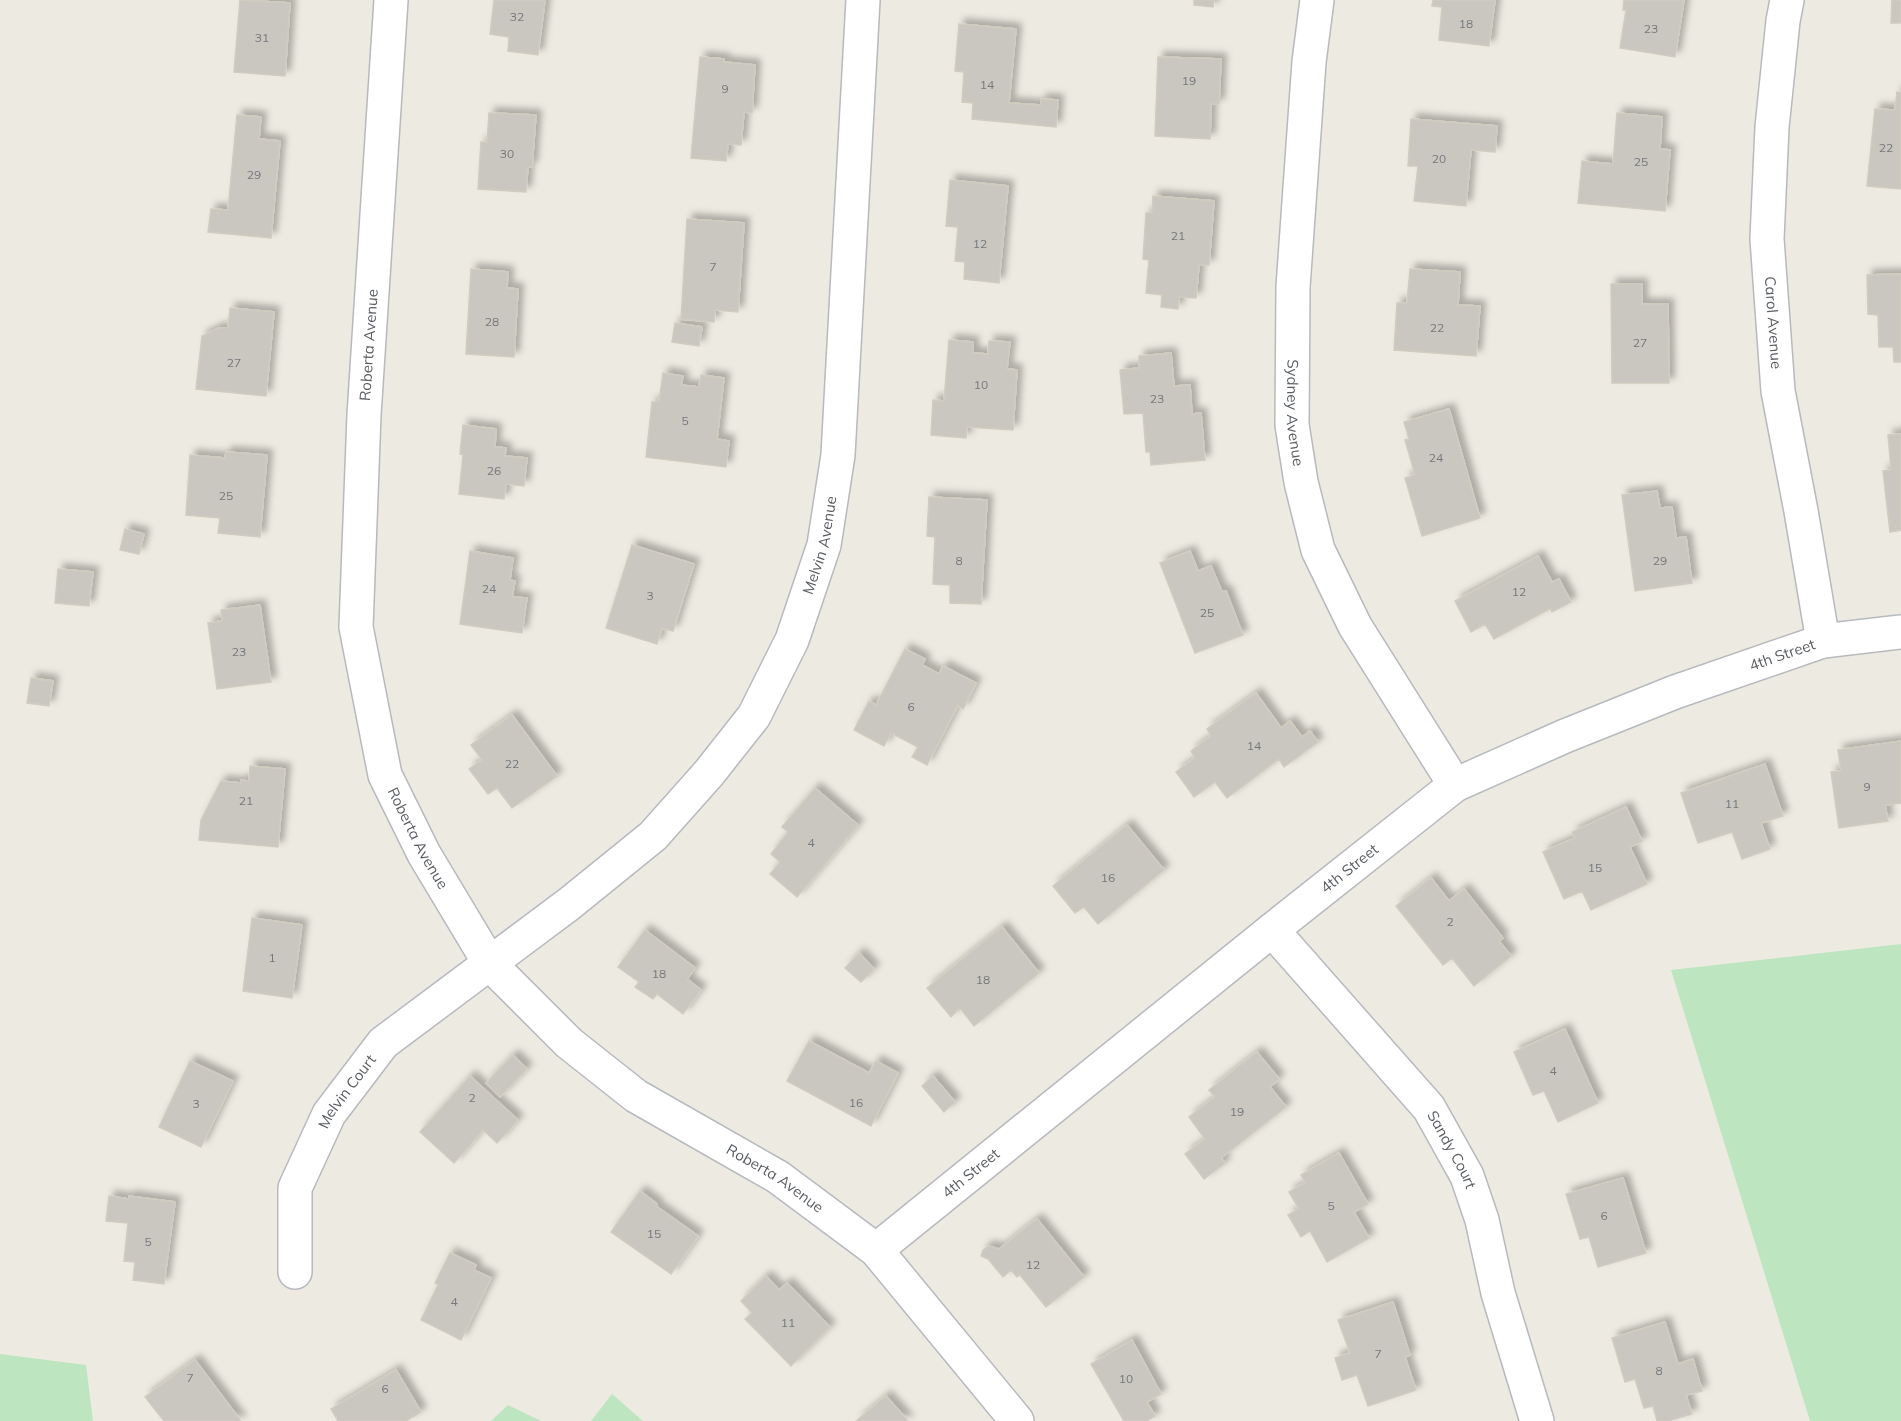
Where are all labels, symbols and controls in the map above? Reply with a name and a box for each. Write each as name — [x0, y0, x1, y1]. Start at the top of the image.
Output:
house number: 32 — [510, 9, 524, 24]
house number: 18 — [1459, 16, 1473, 31]
house number: 23 — [1644, 21, 1658, 36]
house number: 31 — [255, 30, 269, 45]
house number: 19 — [1182, 73, 1196, 88]
house number: 14 — [980, 77, 994, 92]
house number: 9 — [721, 81, 729, 96]
house number: 22 — [1879, 140, 1893, 155]
house number: 30 — [500, 146, 514, 161]
house number: 20 — [1432, 151, 1446, 166]
house number: 25 — [1634, 154, 1648, 169]
house number: 29 — [247, 167, 261, 182]
house number: 21 — [1171, 228, 1185, 243]
house number: 12 — [973, 236, 987, 251]
house number: 7 — [709, 259, 717, 274]
street label: Carol Avenue — [1761, 276, 1786, 370]
street label: Roberta Avenue — [355, 288, 382, 402]
house number: 28 — [485, 314, 499, 329]
house number: 22 — [1430, 320, 1444, 335]
house number: 27 — [1633, 335, 1647, 350]
house number: 27 — [227, 355, 241, 370]
street label: Sydney Avenue — [1283, 359, 1308, 467]
house number: 10 — [974, 377, 988, 392]
house number: 23 — [1150, 391, 1164, 406]
house number: 5 — [681, 413, 689, 428]
house number: 24 — [1429, 450, 1443, 465]
house number: 26 — [487, 463, 501, 478]
house number: 25 — [219, 488, 233, 503]
street label: Melvin Avenue — [798, 495, 841, 597]
house number: 8 — [955, 553, 963, 568]
house number: 29 — [1653, 553, 1667, 568]
house number: 24 — [482, 581, 496, 596]
house number: 12 — [1512, 584, 1526, 599]
house number: 3 — [646, 588, 654, 603]
house number: 25 — [1200, 605, 1214, 620]
street label: 4th Street — [1747, 634, 1818, 675]
house number: 23 — [232, 644, 246, 659]
house number: 6 — [907, 699, 915, 714]
house number: 14 — [1247, 738, 1261, 753]
house number: 22 — [505, 756, 519, 771]
house number: 9 — [1863, 779, 1871, 794]
street label: Roberta Avenue — [384, 784, 453, 892]
house number: 21 — [239, 793, 253, 808]
house number: 11 — [1725, 796, 1739, 811]
house number: 4 — [807, 835, 815, 850]
street label: 4th Street — [1316, 839, 1382, 897]
house number: 15 — [1588, 860, 1602, 875]
house number: 16 — [1101, 870, 1115, 885]
house number: 2 — [1446, 914, 1454, 929]
house number: 1 — [268, 950, 276, 965]
house number: 18 — [652, 966, 666, 981]
house number: 18 — [976, 972, 990, 987]
street label: Melvin Court — [314, 1051, 380, 1131]
house number: 4 — [1549, 1063, 1557, 1078]
house number: 2 — [468, 1090, 476, 1105]
house number: 16 — [849, 1095, 863, 1110]
house number: 3 — [192, 1096, 200, 1111]
house number: 19 — [1230, 1104, 1244, 1119]
street label: Sandy Court — [1423, 1107, 1481, 1191]
street label: Roberta Avenue — [723, 1140, 828, 1217]
street label: 4th Street — [938, 1144, 1003, 1202]
house number: 5 — [1327, 1198, 1335, 1213]
house number: 6 — [1600, 1208, 1608, 1223]
house number: 15 — [647, 1226, 661, 1241]
house number: 5 — [144, 1234, 152, 1249]
house number: 12 — [1026, 1257, 1040, 1272]
house number: 4 — [450, 1294, 458, 1309]
house number: 11 — [781, 1315, 795, 1330]
house number: 7 — [1374, 1346, 1382, 1361]
house number: 8 — [1655, 1363, 1663, 1378]
house number: 7 — [186, 1370, 194, 1385]
house number: 10 — [1119, 1371, 1133, 1386]
house number: 6 — [381, 1381, 389, 1396]

